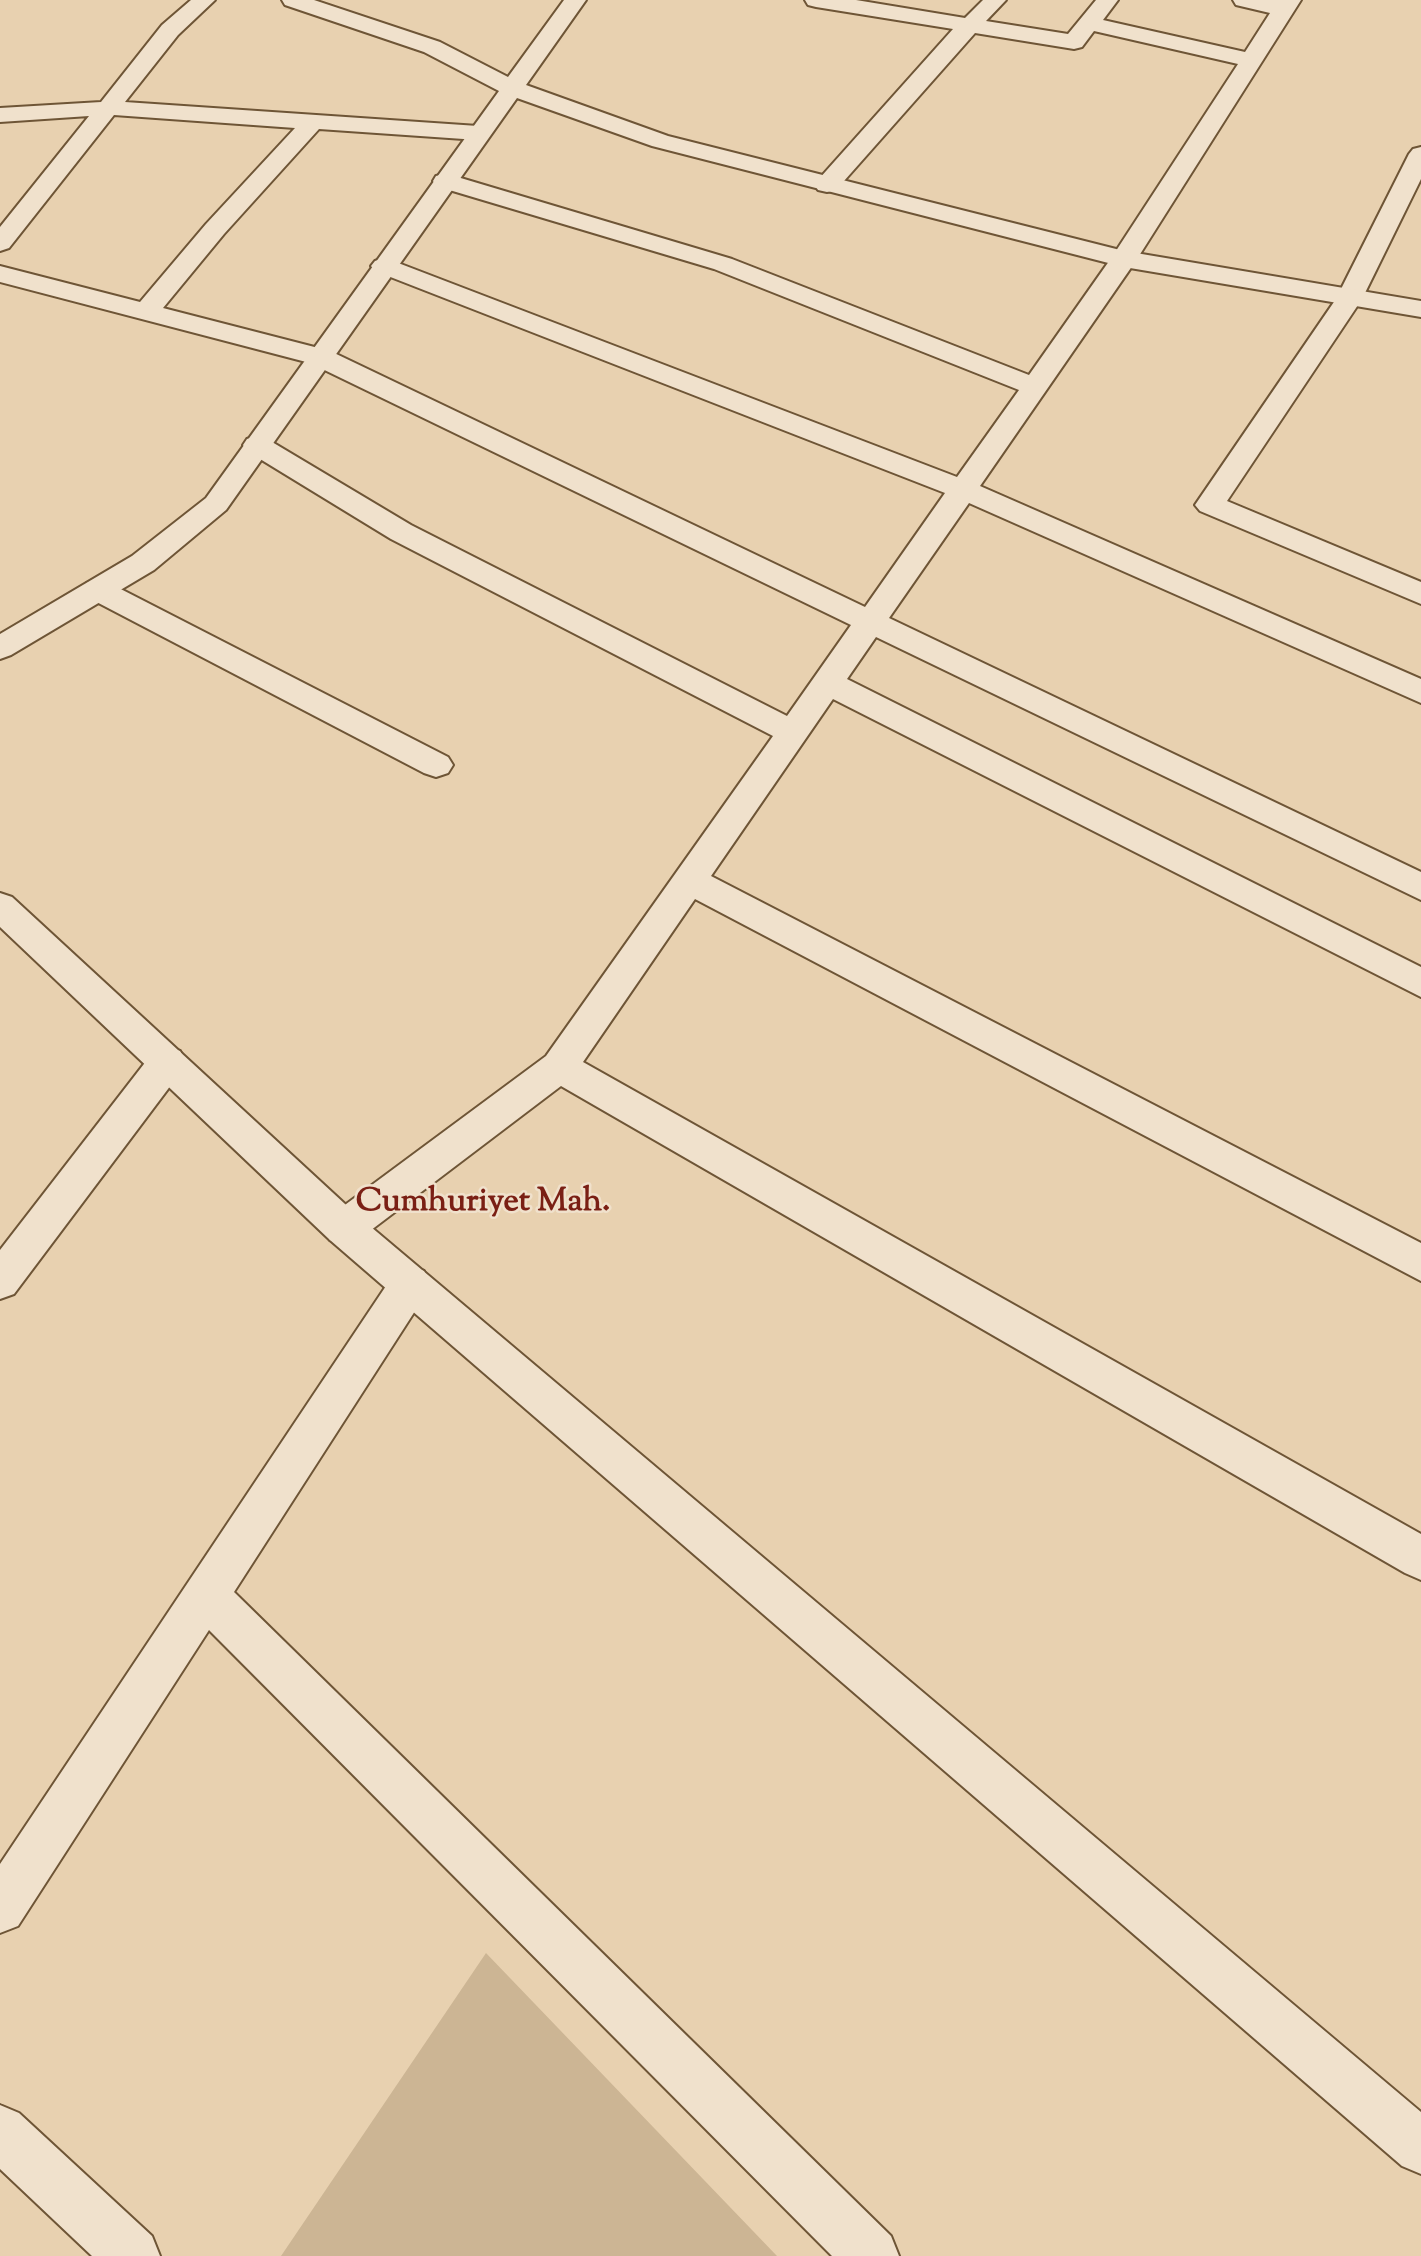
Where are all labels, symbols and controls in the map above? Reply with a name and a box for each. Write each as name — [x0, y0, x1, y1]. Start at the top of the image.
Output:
district label: Cumhuriyet Mah. — [356, 1184, 610, 1224]

